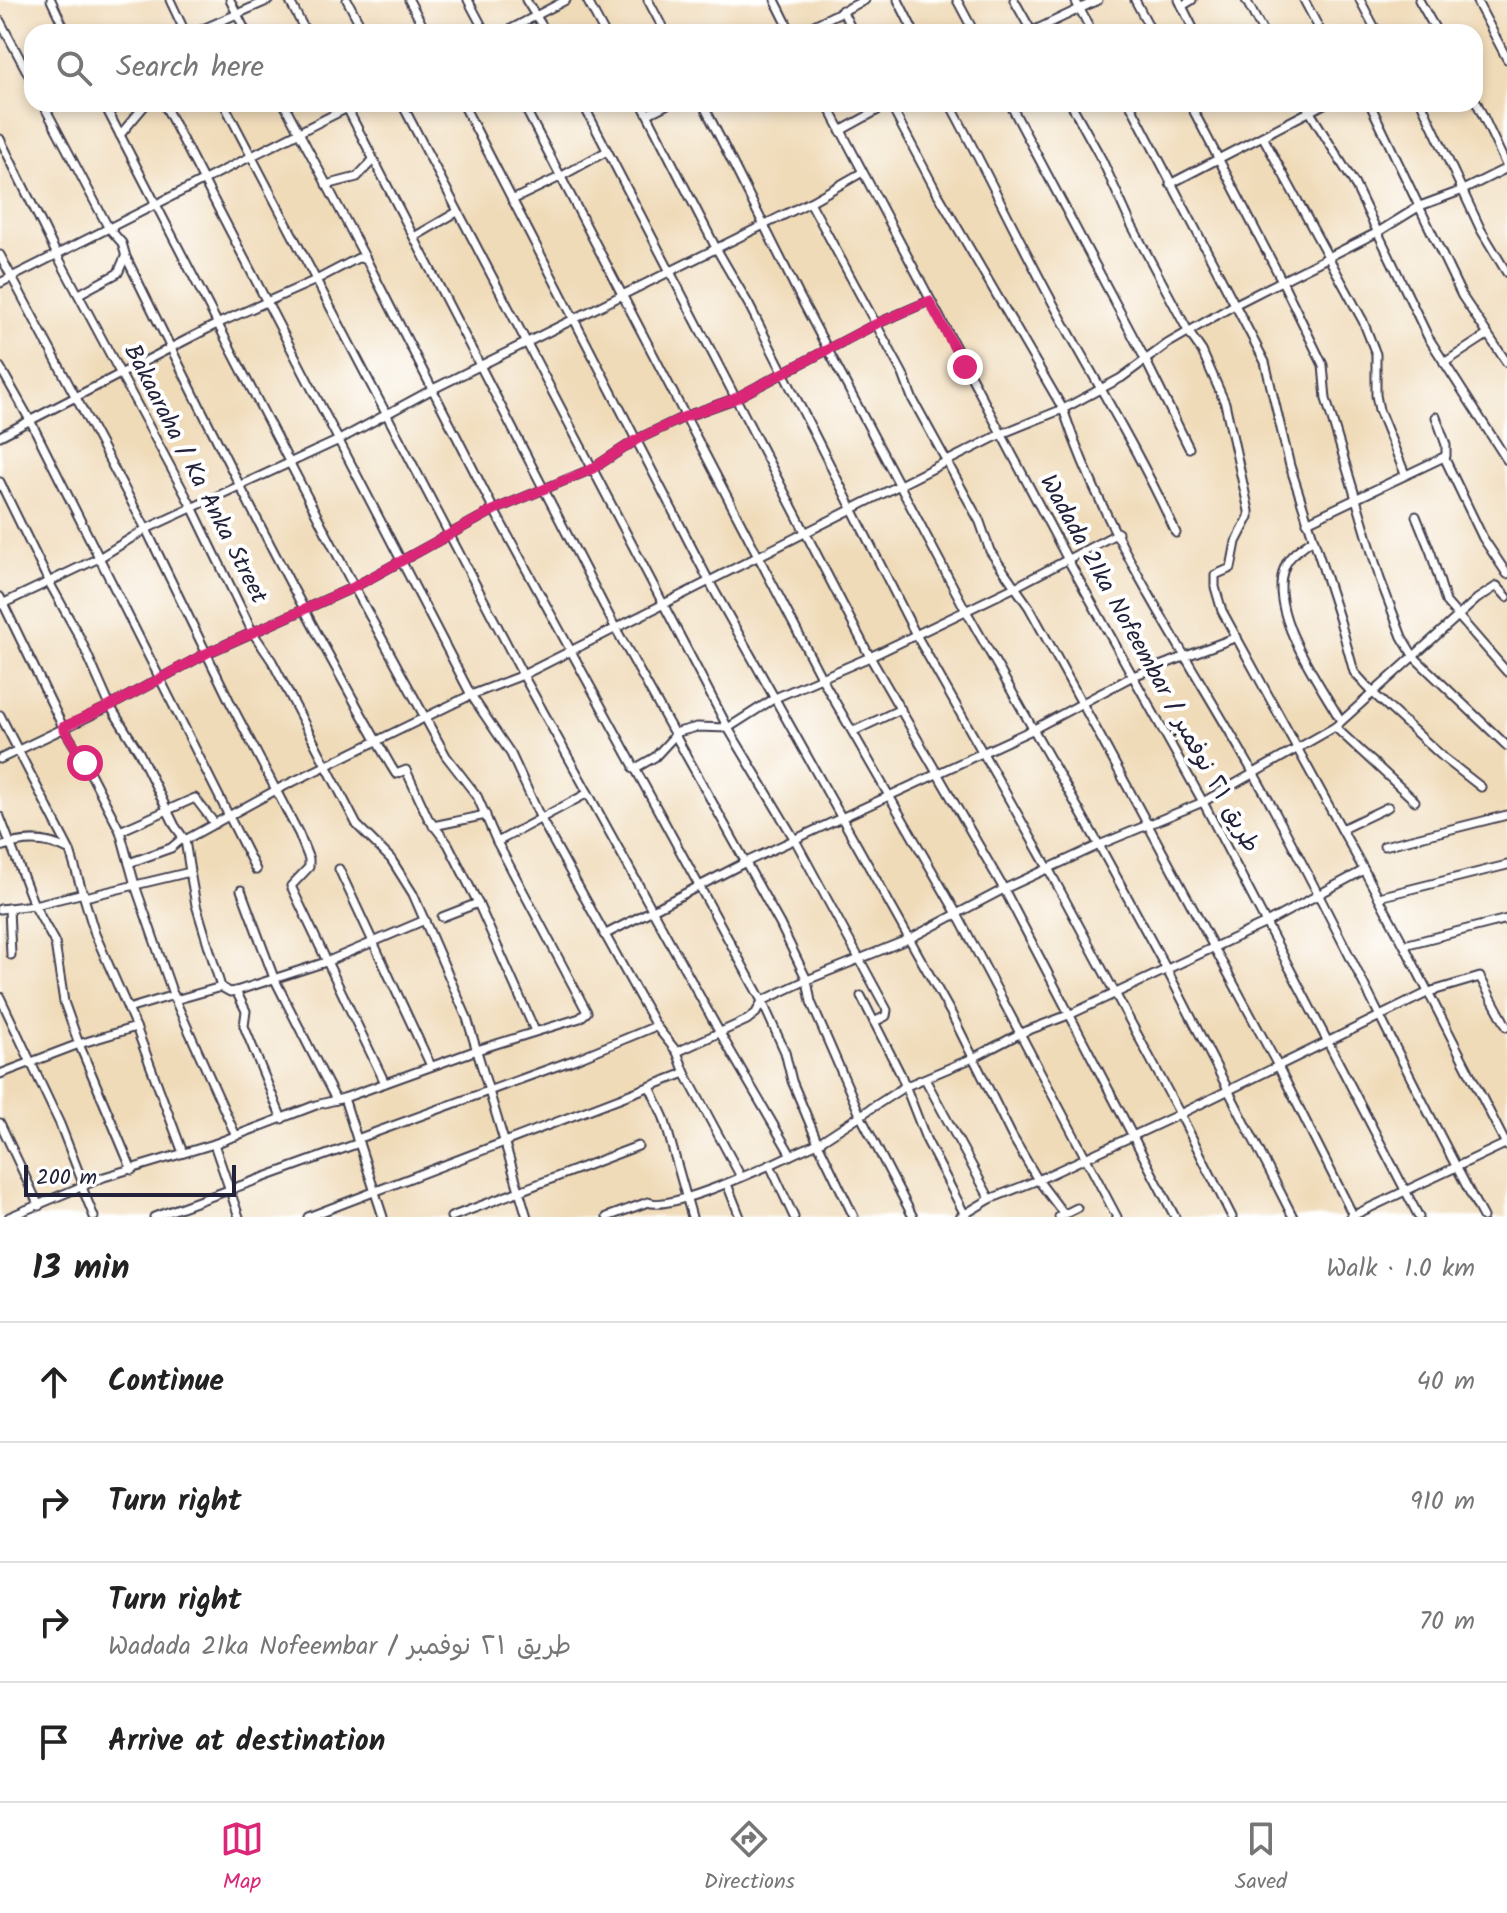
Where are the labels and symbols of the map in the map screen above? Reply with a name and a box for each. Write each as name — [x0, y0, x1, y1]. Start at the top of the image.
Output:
street label: Bakaaraha / Ka Anka Street — [113, 337, 278, 611]
route end — [947, 349, 983, 385]
street label: Wadada 21ka Nofeembar / طريق ٢١ نوفمبر — [1028, 468, 1270, 860]
route start — [67, 745, 103, 781]
scale bar — [24, 1161, 236, 1197]

